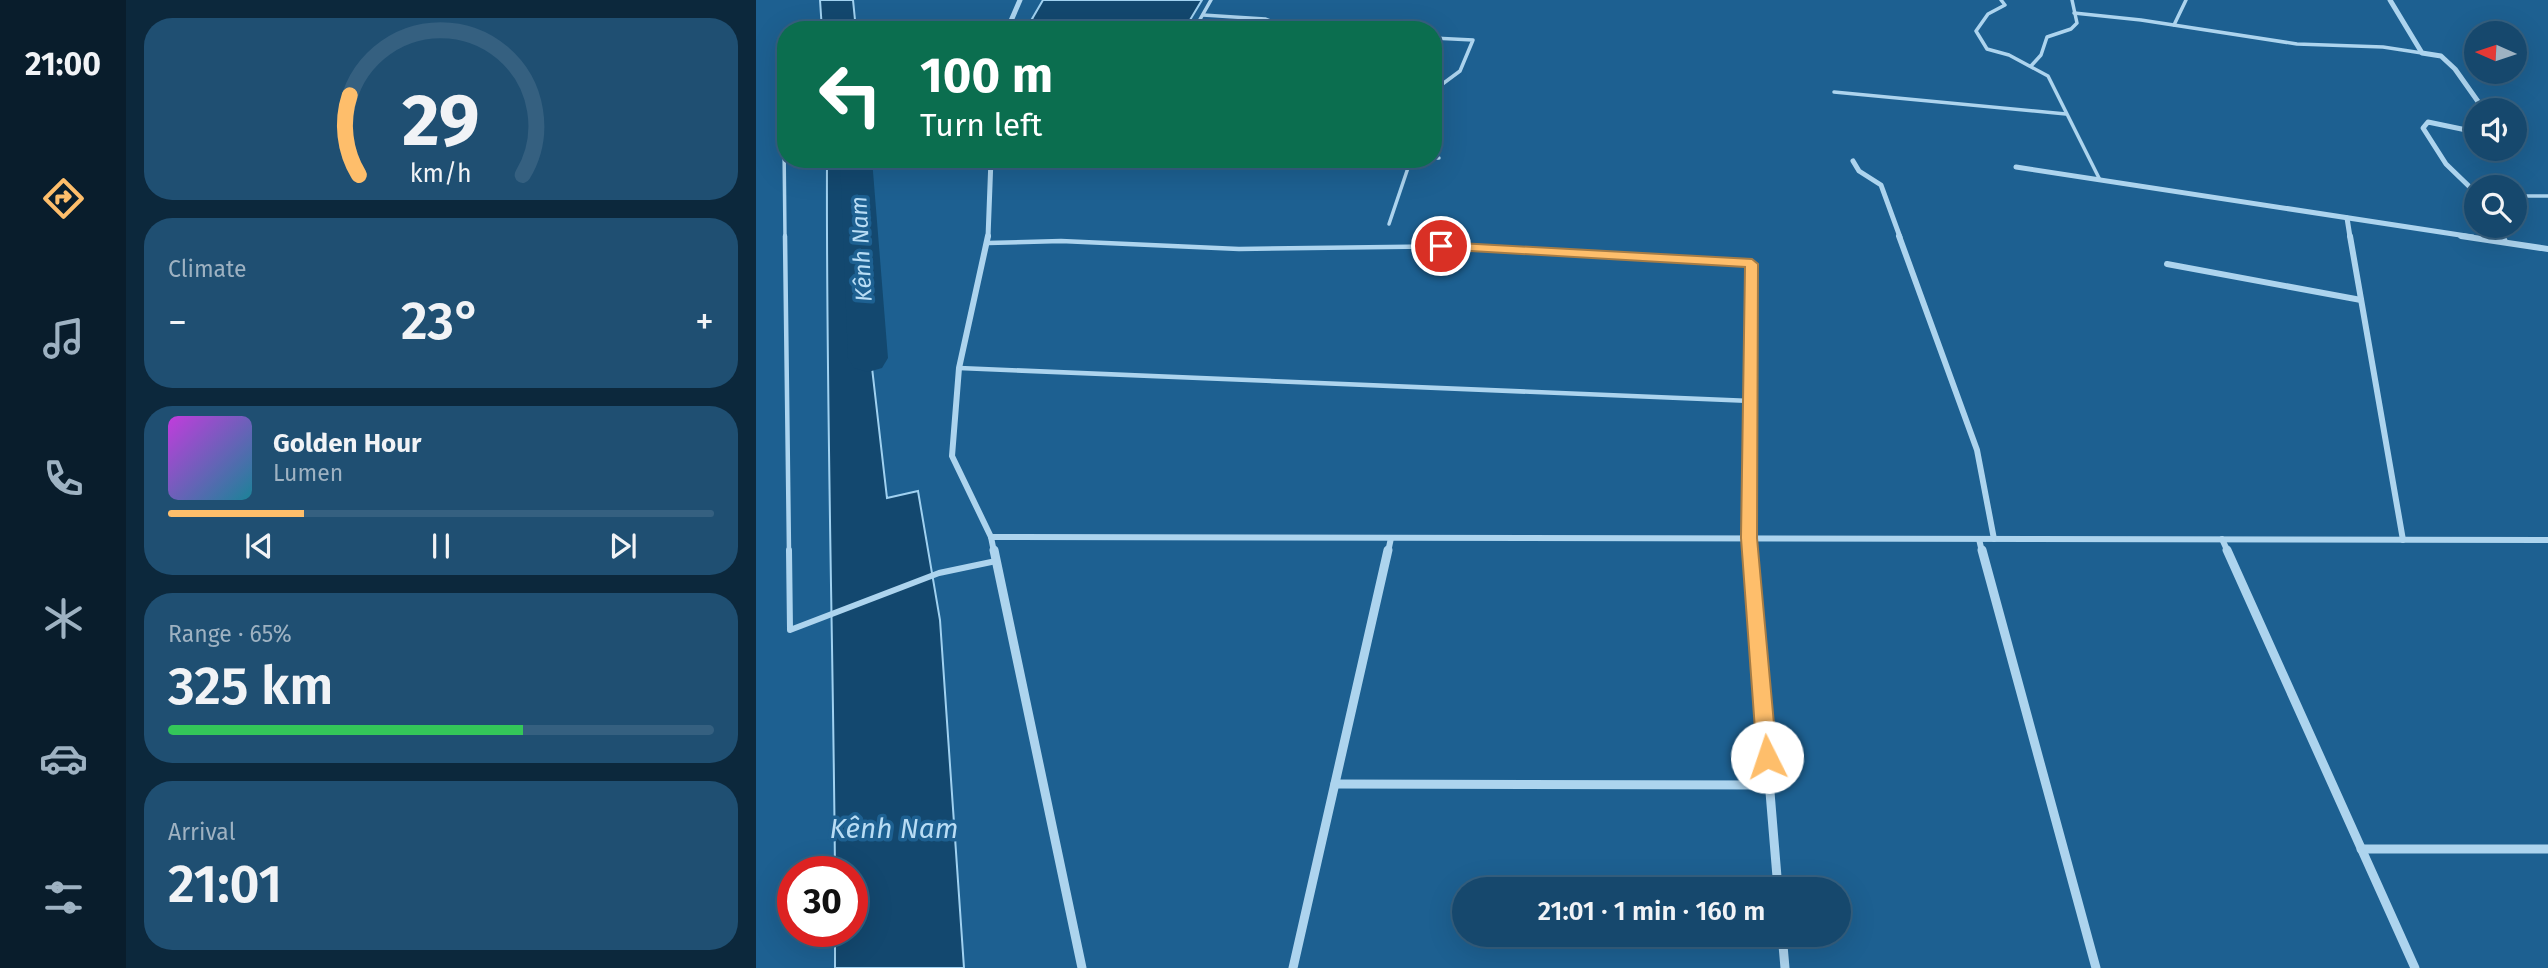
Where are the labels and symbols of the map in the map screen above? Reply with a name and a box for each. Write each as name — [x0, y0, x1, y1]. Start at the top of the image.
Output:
north arrow — [2464, 21, 2527, 84]
water label: Kênh Nam — [844, 195, 878, 303]
pin — [1411, 216, 1471, 276]
position arrow — [1730, 720, 1804, 794]
water label: Kênh Nam — [830, 812, 958, 845]
speed limit sign: 30 — [777, 856, 868, 947]

